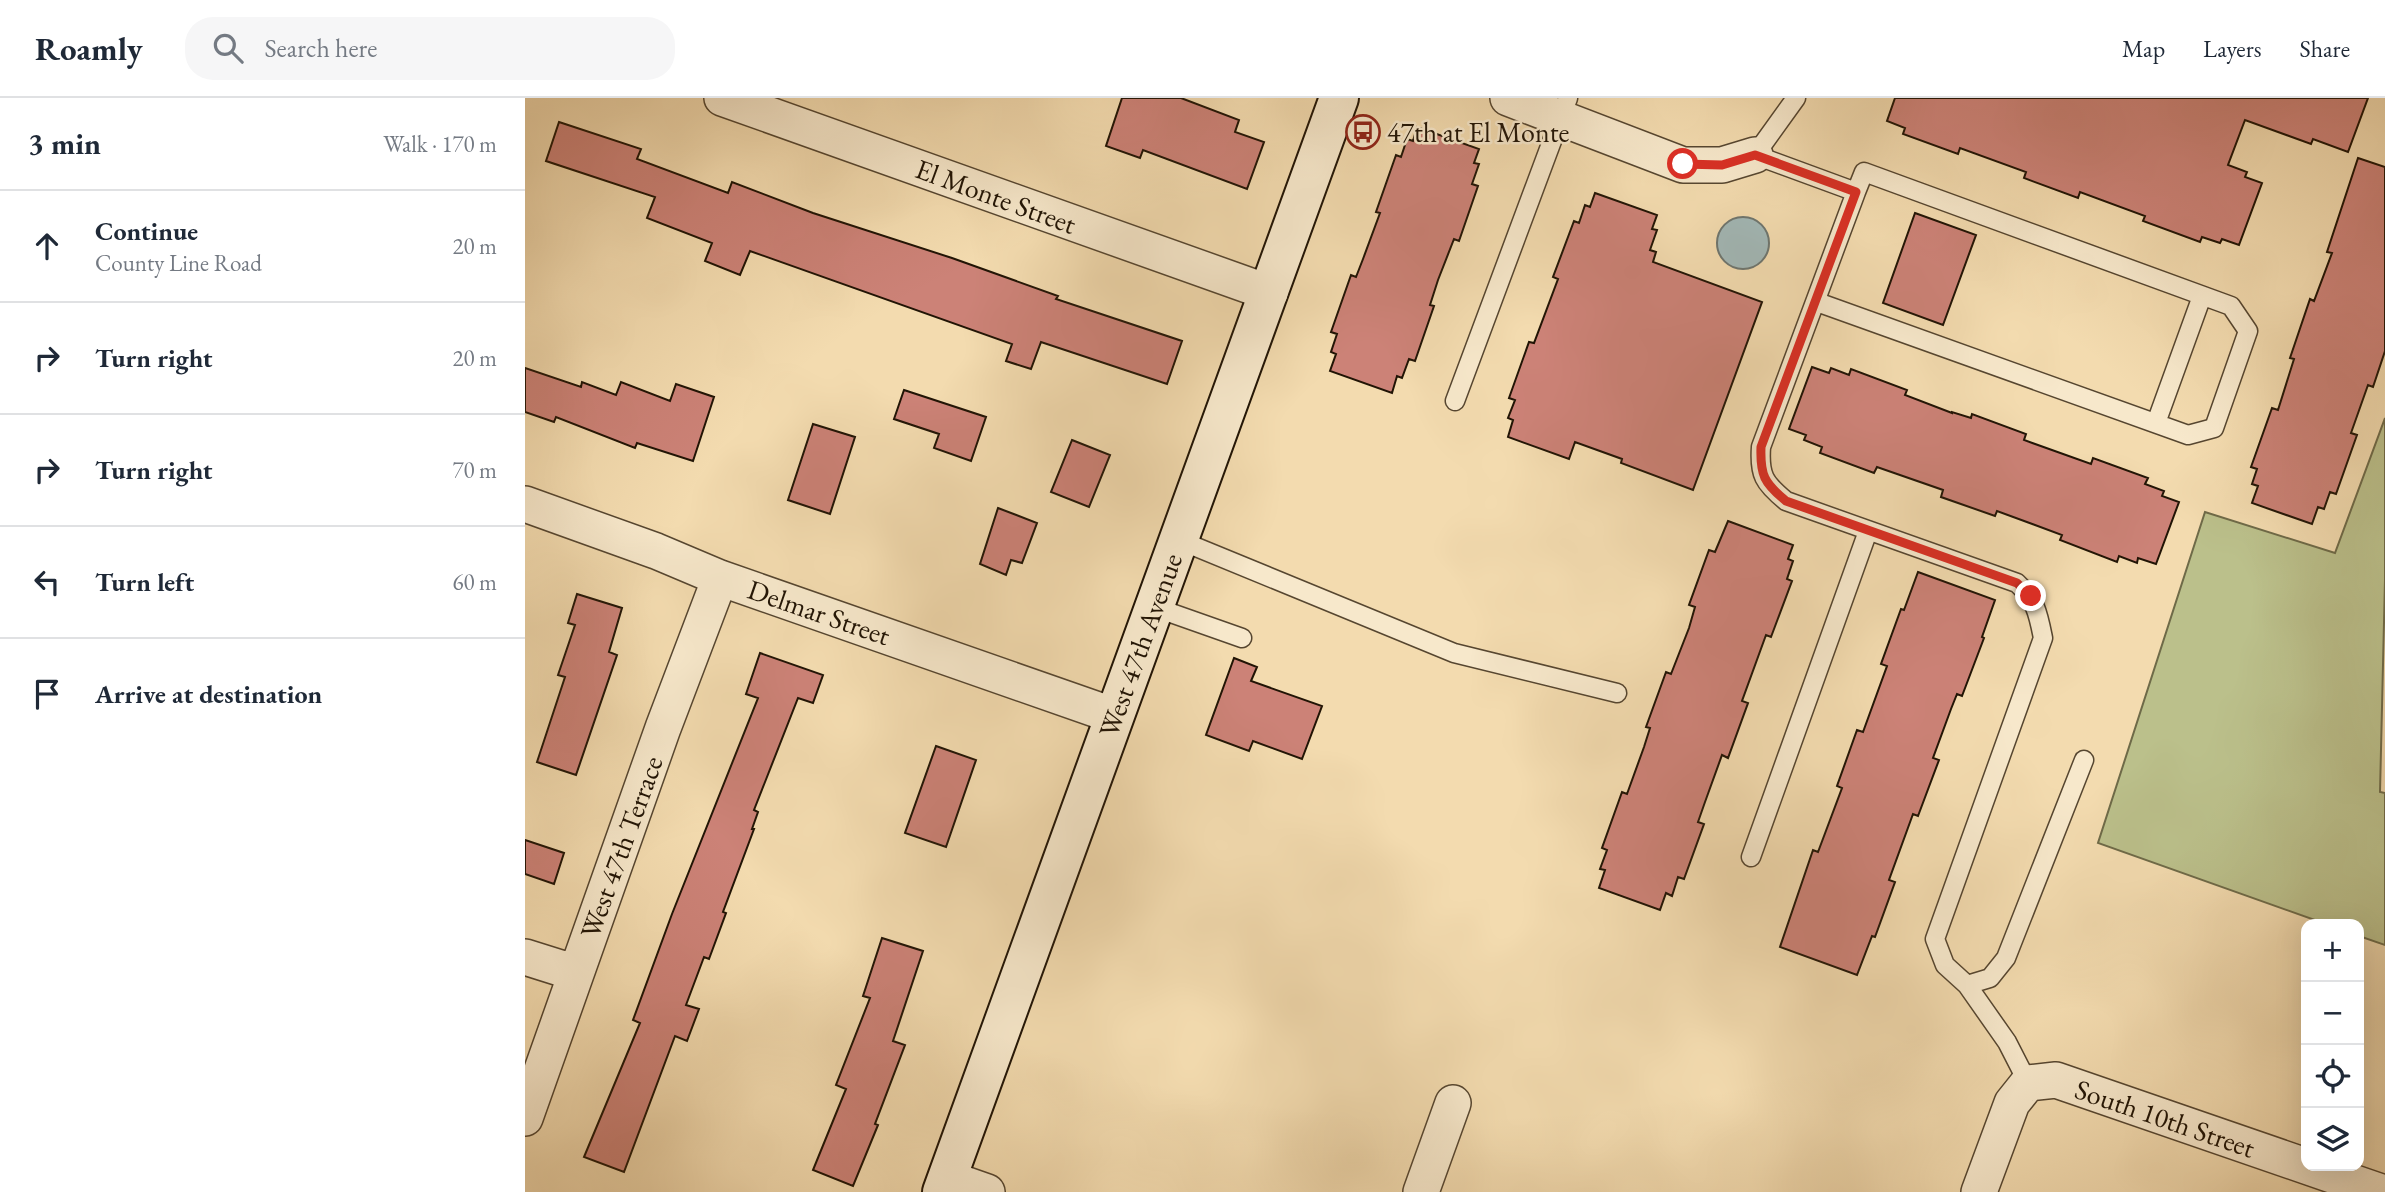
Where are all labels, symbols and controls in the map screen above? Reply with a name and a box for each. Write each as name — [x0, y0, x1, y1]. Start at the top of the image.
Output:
search box — [185, 17, 675, 80]
text: Roamly — [35, 27, 143, 70]
icon: search — [209, 29, 247, 67]
text: Search here — [265, 31, 377, 65]
text: Map — [2122, 33, 2165, 64]
text: Layers — [2203, 33, 2262, 64]
text: Share — [2300, 33, 2350, 64]
bus stop icon: 47th at El Monte — [1344, 113, 1382, 151]
place label: 47th at El Monte — [1387, 114, 1569, 150]
text: 3 min — [28, 124, 101, 163]
text: Walk · 170 m — [383, 129, 497, 159]
route start — [1667, 148, 1698, 179]
street label: El Monte Street — [911, 150, 1081, 242]
text: Continue — [95, 214, 198, 248]
icon: ahead — [28, 227, 66, 265]
text: 20 m — [452, 231, 497, 261]
text: County Line Road — [95, 248, 262, 278]
icon: right — [28, 339, 66, 377]
text: Turn right — [95, 341, 213, 375]
text: 20 m — [452, 343, 497, 373]
icon: right — [28, 451, 66, 489]
text: Turn right — [95, 453, 213, 487]
text: 70 m — [452, 455, 497, 485]
street label: West 47th Avenue — [1090, 548, 1190, 742]
icon: left — [28, 563, 66, 601]
text: Turn left — [95, 565, 194, 599]
text: 60 m — [452, 567, 497, 597]
street label: Delmar Street — [743, 571, 895, 653]
route end — [2015, 580, 2046, 611]
icon: arrive — [28, 675, 66, 713]
text: Arrive at destination — [95, 677, 322, 711]
street label: West 47th Terrace — [571, 751, 671, 943]
map controls — [2301, 919, 2364, 1171]
button: + — [2301, 919, 2364, 982]
button: − — [2301, 982, 2364, 1045]
button: locate — [2301, 1045, 2364, 1108]
street label: South 10th Street — [2070, 1070, 2260, 1166]
button: layers — [2301, 1108, 2364, 1171]

